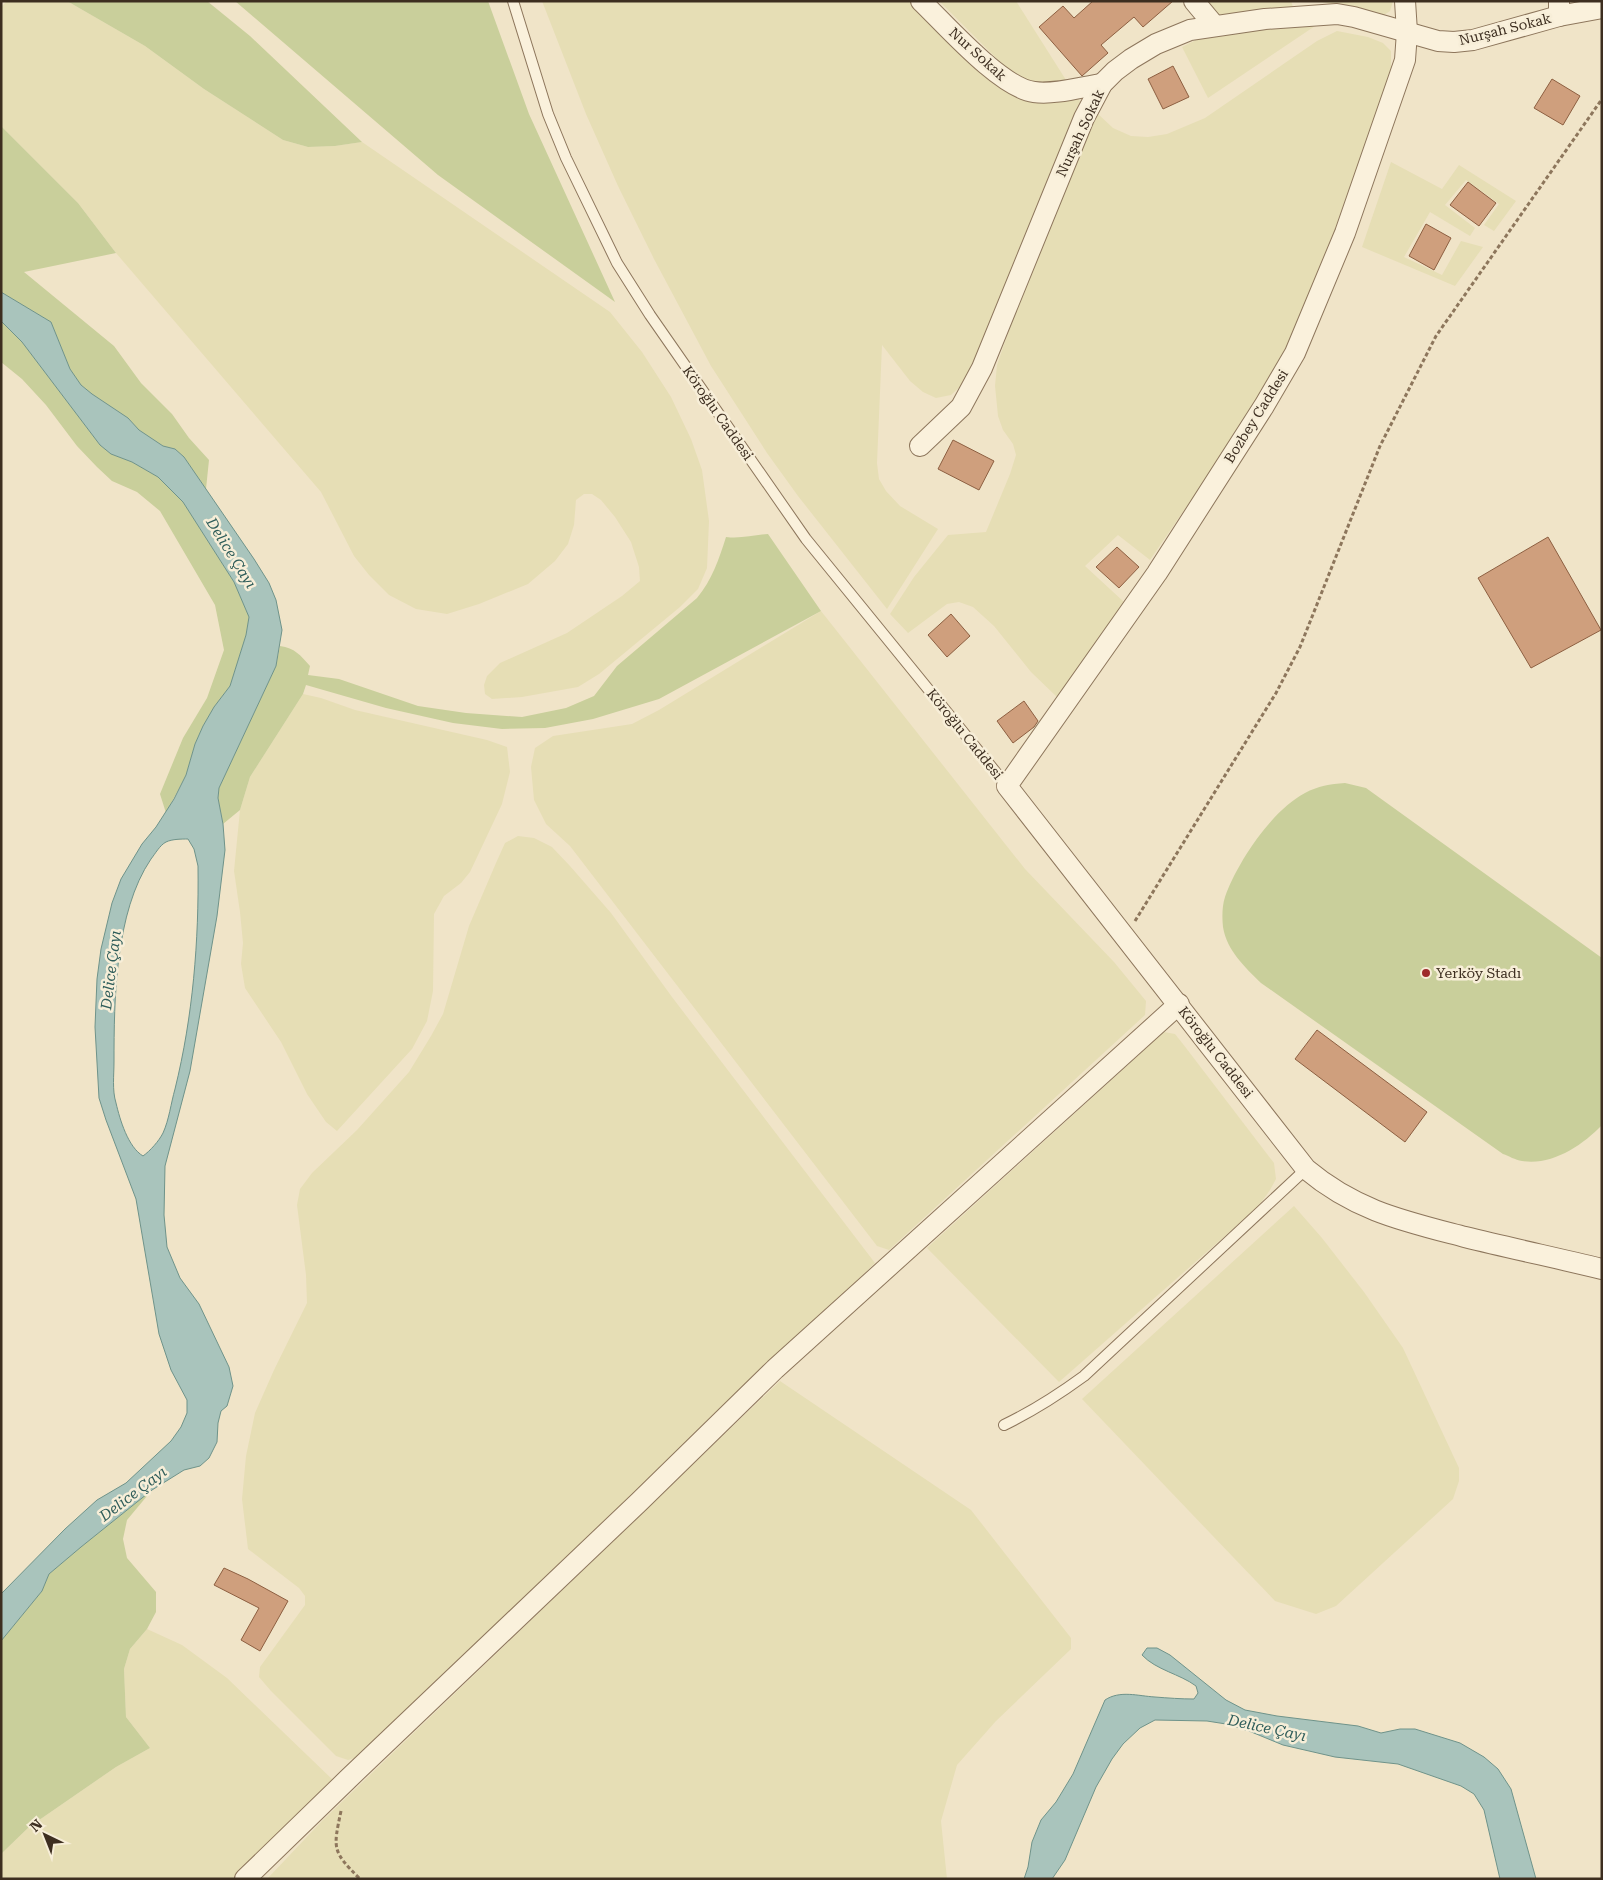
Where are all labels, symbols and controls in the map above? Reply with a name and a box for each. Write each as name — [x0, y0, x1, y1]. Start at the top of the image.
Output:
street label: Nurşah Sokak — [1457, 10, 1553, 48]
street label: Nur Sokak — [946, 24, 1010, 84]
street label: Nurşah Sokak — [1053, 87, 1107, 179]
street label: Köroğlu Caddesi — [679, 363, 757, 464]
street label: Bozbey Caddesi — [1221, 366, 1291, 466]
water label: Delice Çayı — [202, 514, 260, 592]
street label: Köroğlu Caddesi — [924, 686, 1007, 783]
water label: Delice Çayı — [97, 929, 125, 1012]
place label: Yerköy Stadı — [1436, 965, 1522, 981]
marker: Yerköy Stadı — [1420, 967, 1432, 979]
street label: Köroğlu Caddesi — [1175, 1003, 1257, 1101]
water label: Delice Çayı — [95, 1463, 170, 1526]
water label: Delice Çayı — [1225, 1711, 1308, 1745]
north arrow — [20, 1810, 70, 1860]
text: N — [27, 1816, 46, 1835]

